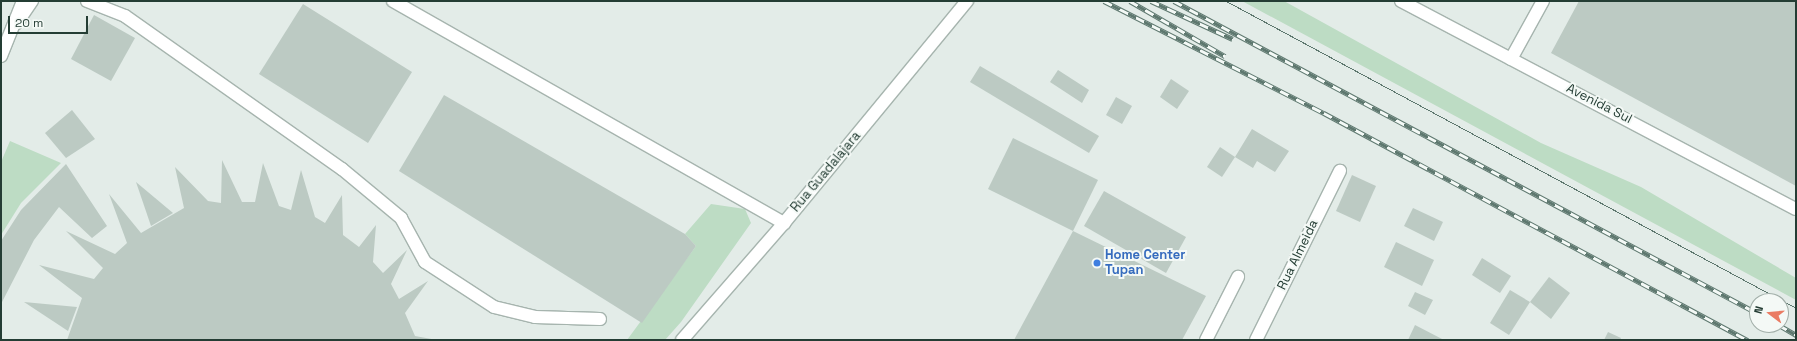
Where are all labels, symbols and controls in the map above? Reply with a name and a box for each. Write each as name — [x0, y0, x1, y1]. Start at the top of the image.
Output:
scale bar — [10, 8, 90, 34]
text: 20 m — [15, 15, 43, 31]
street label: Avenida Sul — [1563, 81, 1635, 127]
street label: Rua Guadalajara — [788, 129, 864, 215]
street label: Rua Almeida — [1274, 217, 1322, 293]
place label: Home Center Tupan — [1105, 248, 1185, 279]
marker: Home Center Tupan — [1092, 258, 1102, 268]
north arrow — [1749, 293, 1789, 333]
text: N — [1751, 304, 1766, 315]

